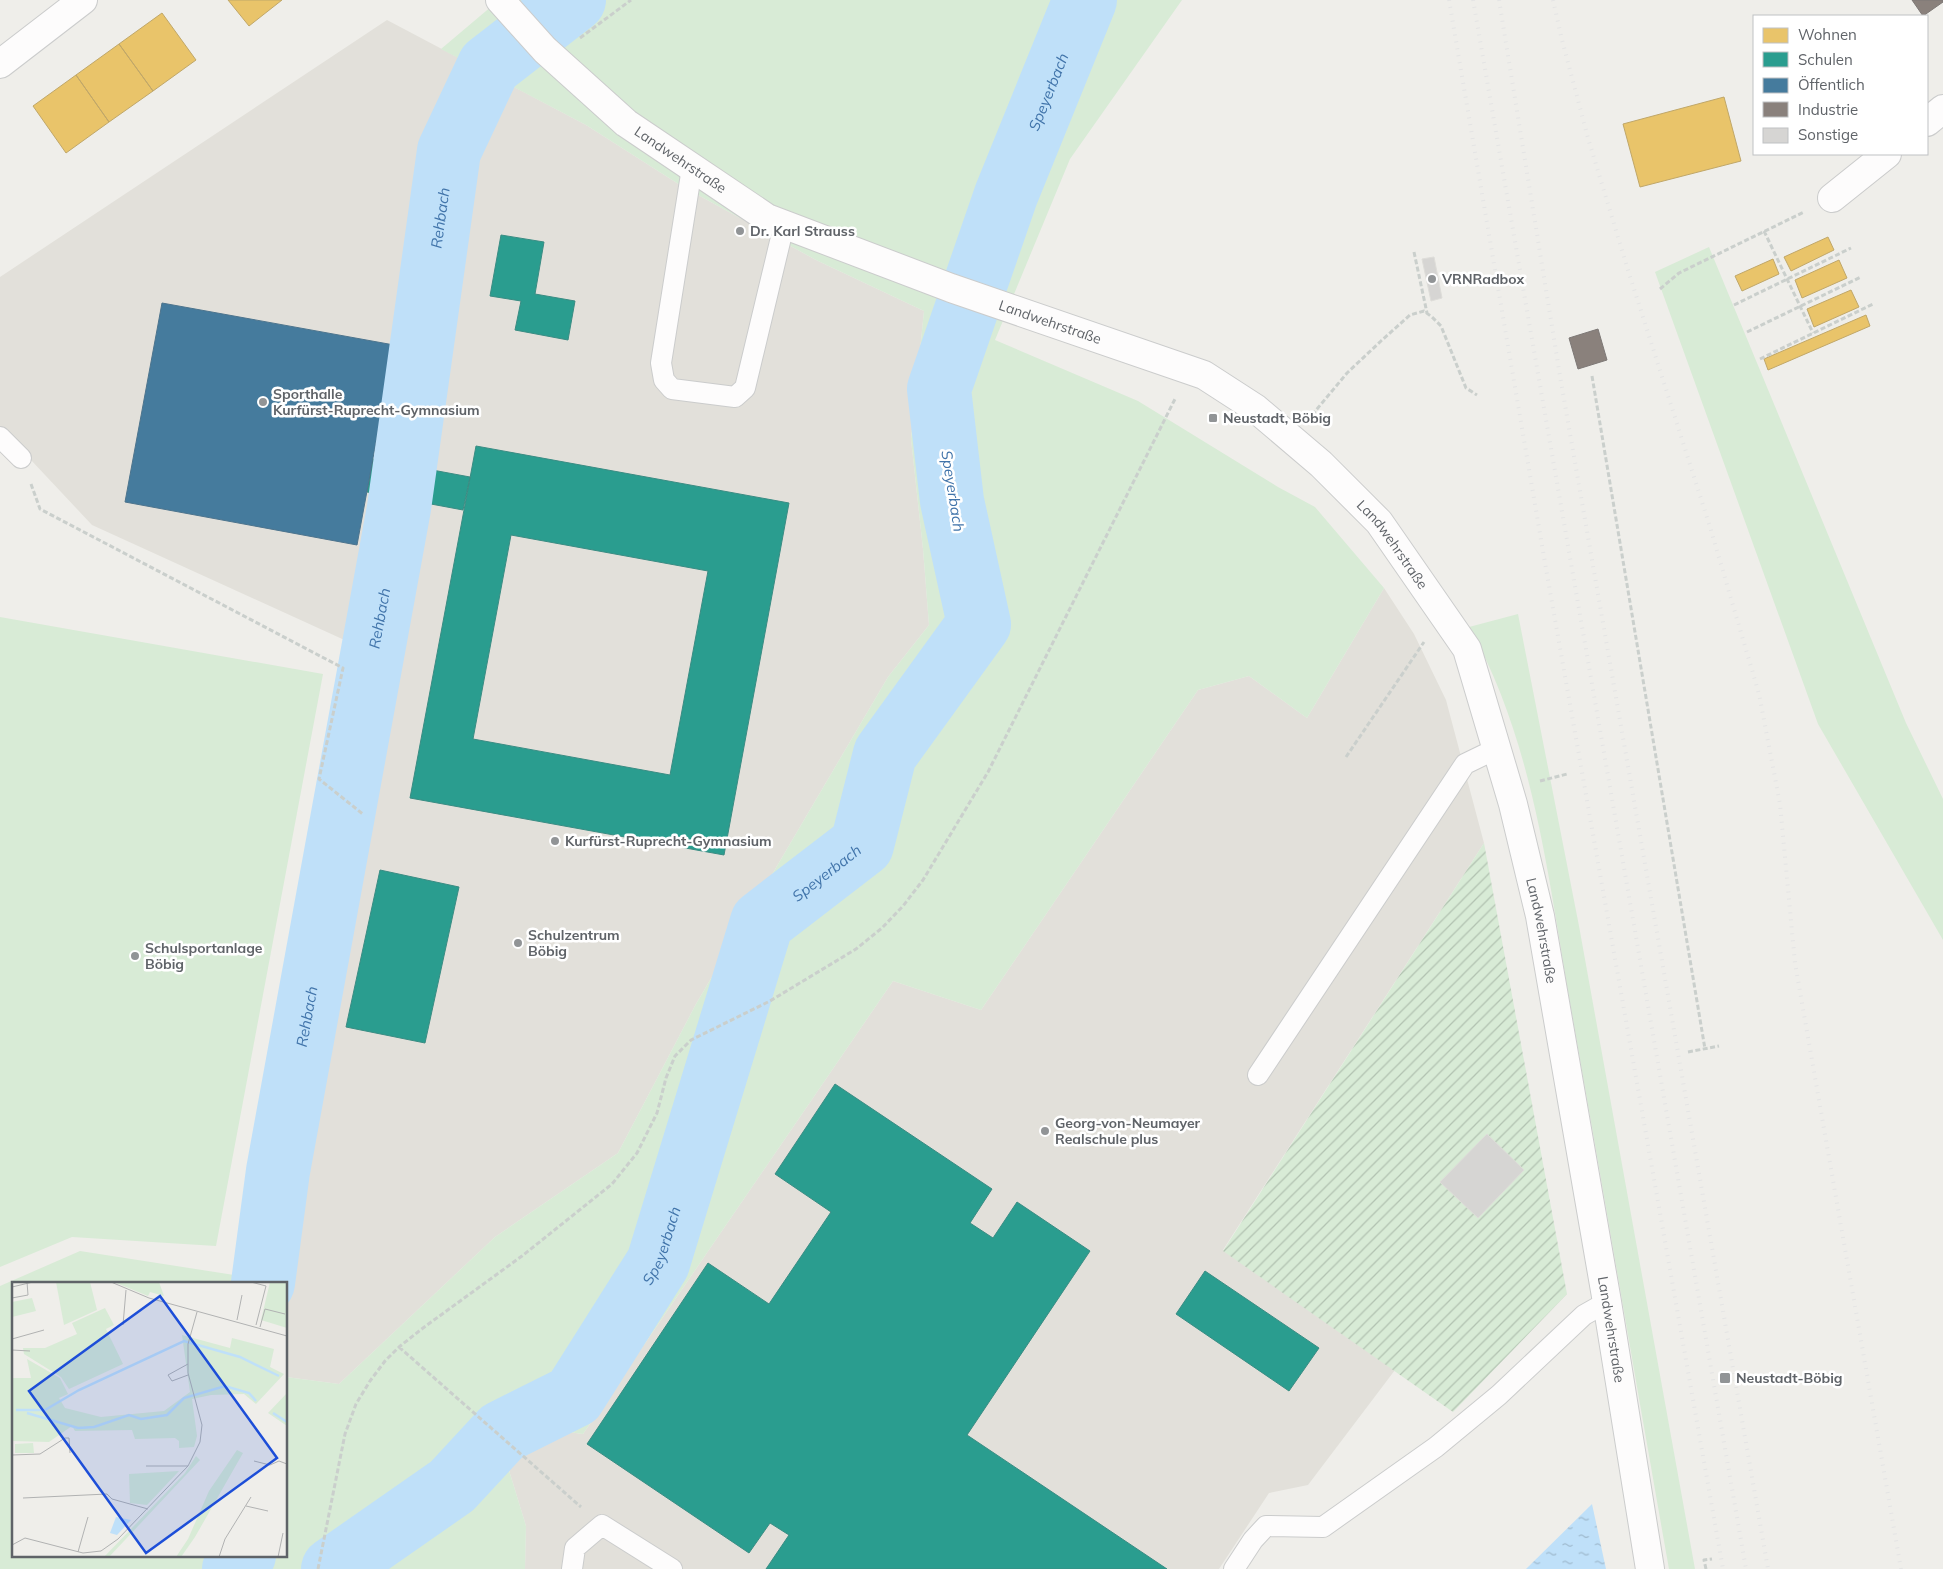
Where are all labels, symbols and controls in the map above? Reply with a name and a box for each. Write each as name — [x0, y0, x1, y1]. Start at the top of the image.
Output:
legend — [1753, 15, 1928, 155]
text: Wohnen — [1798, 25, 1857, 44]
water label: Speyerbach — [1024, 50, 1072, 133]
text: Schulen — [1798, 50, 1853, 69]
text: Öffentlich — [1798, 75, 1865, 94]
text: Industrie — [1798, 100, 1858, 119]
street label: Landwehrstraße — [631, 122, 730, 197]
text: Sonstige — [1798, 125, 1858, 144]
water label: Rehbach — [426, 186, 453, 250]
place label: Dr. Karl Strauss — [750, 222, 855, 240]
marker: Dr. Karl Strauss — [734, 225, 746, 237]
place label: VRNRadbox — [1441, 270, 1524, 288]
marker: VRNRadbox — [1426, 273, 1438, 285]
street label: Landwehrstraße — [996, 296, 1104, 348]
place label: Sporthalle Kurfürst-Ruprecht-Gymnasium — [273, 385, 480, 419]
marker: Sporthalle Kurfürst-Ruprecht-Gymnasium — [257, 396, 269, 408]
place label: Neustadt, Böbig — [1223, 409, 1331, 427]
marker: Neustadt, Böbig — [1207, 412, 1219, 424]
water label: Speyerbach — [937, 449, 969, 533]
street label: Landwehrstraße — [1353, 496, 1432, 593]
water label: Rehbach — [364, 586, 394, 650]
place label: Kurfürst-Ruprecht-Gymnasium — [565, 832, 772, 850]
marker: Kurfürst-Ruprecht-Gymnasium — [549, 835, 561, 847]
water label: Speyerbach — [788, 840, 865, 905]
street label: Landwehrstraße — [1522, 876, 1561, 985]
place label: Schulzentrum Böbig — [528, 926, 620, 960]
marker: Schulzentrum Böbig — [512, 937, 524, 949]
place label: Schulsportanlage Böbig — [145, 939, 263, 973]
marker: Schulsportanlage Böbig — [129, 950, 141, 962]
water label: Rehbach — [291, 984, 321, 1048]
place label: Georg-von-Neumayer Realschule plus — [1055, 1114, 1201, 1148]
marker: Georg-von-Neumayer Realschule plus — [1039, 1125, 1051, 1137]
water label: Speyerbach — [637, 1204, 684, 1288]
street label: Landwehrstraße — [1594, 1275, 1629, 1384]
inset map — [12, 1282, 288, 1556]
place label: Neustadt-Böbig — [1736, 1369, 1843, 1387]
marker: Neustadt-Böbig — [1718, 1371, 1732, 1385]

